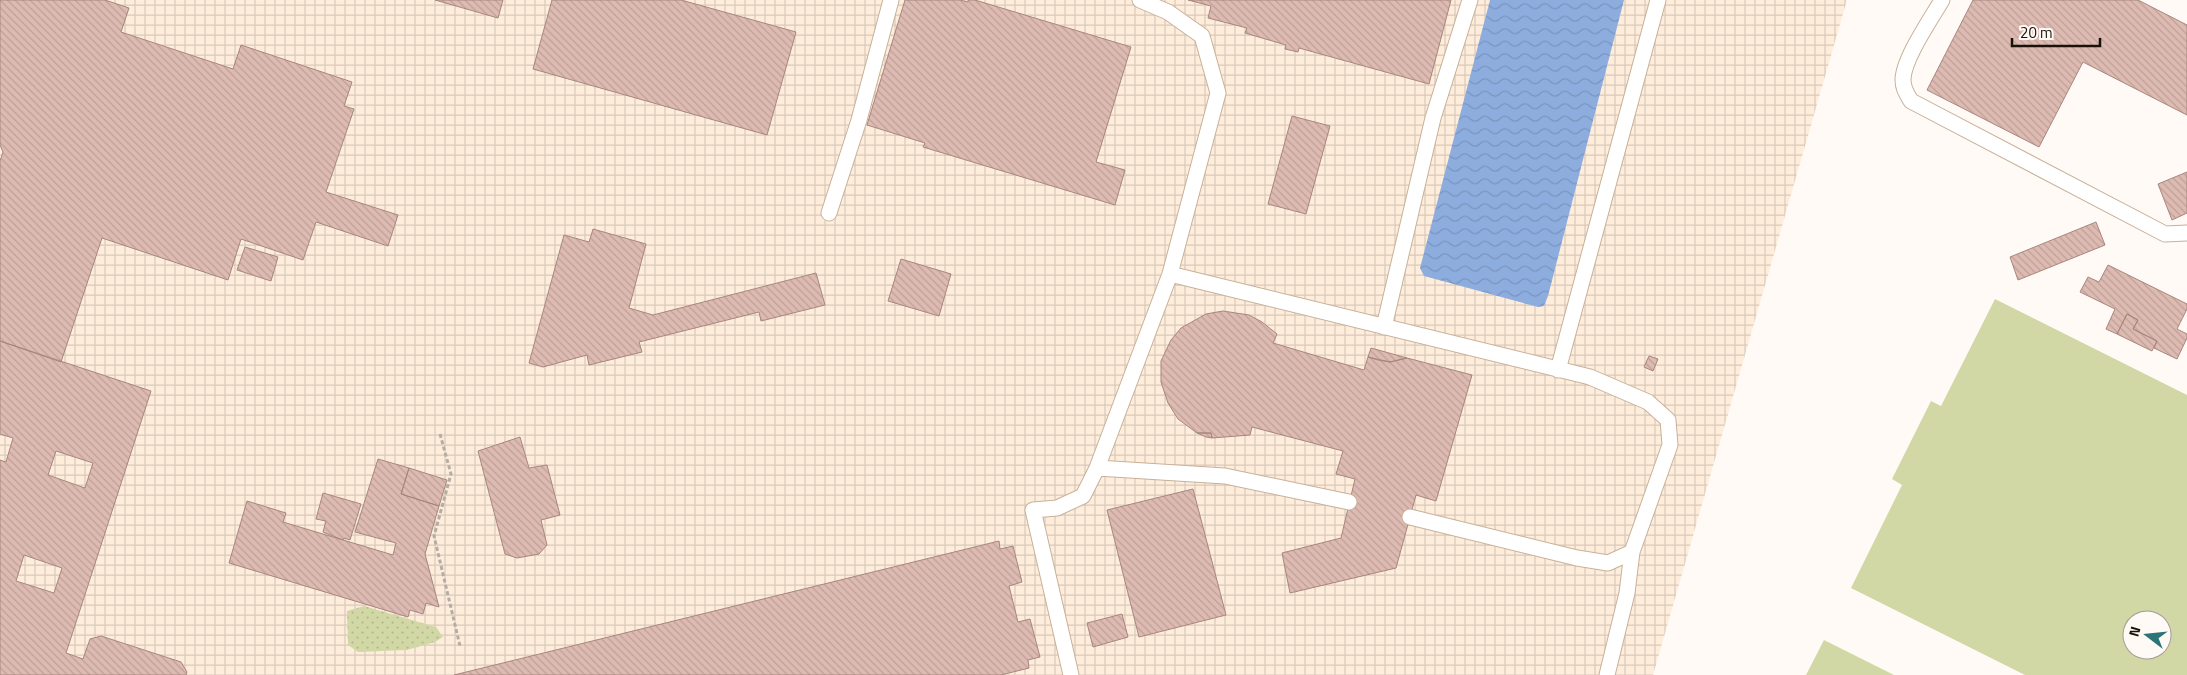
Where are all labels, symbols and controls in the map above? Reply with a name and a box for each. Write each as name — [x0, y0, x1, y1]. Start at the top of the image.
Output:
scale bar — [2012, 15, 2100, 47]
text: 20 m — [2020, 21, 2053, 44]
north arrow — [2122, 610, 2172, 660]
text: N — [2123, 624, 2145, 639]

